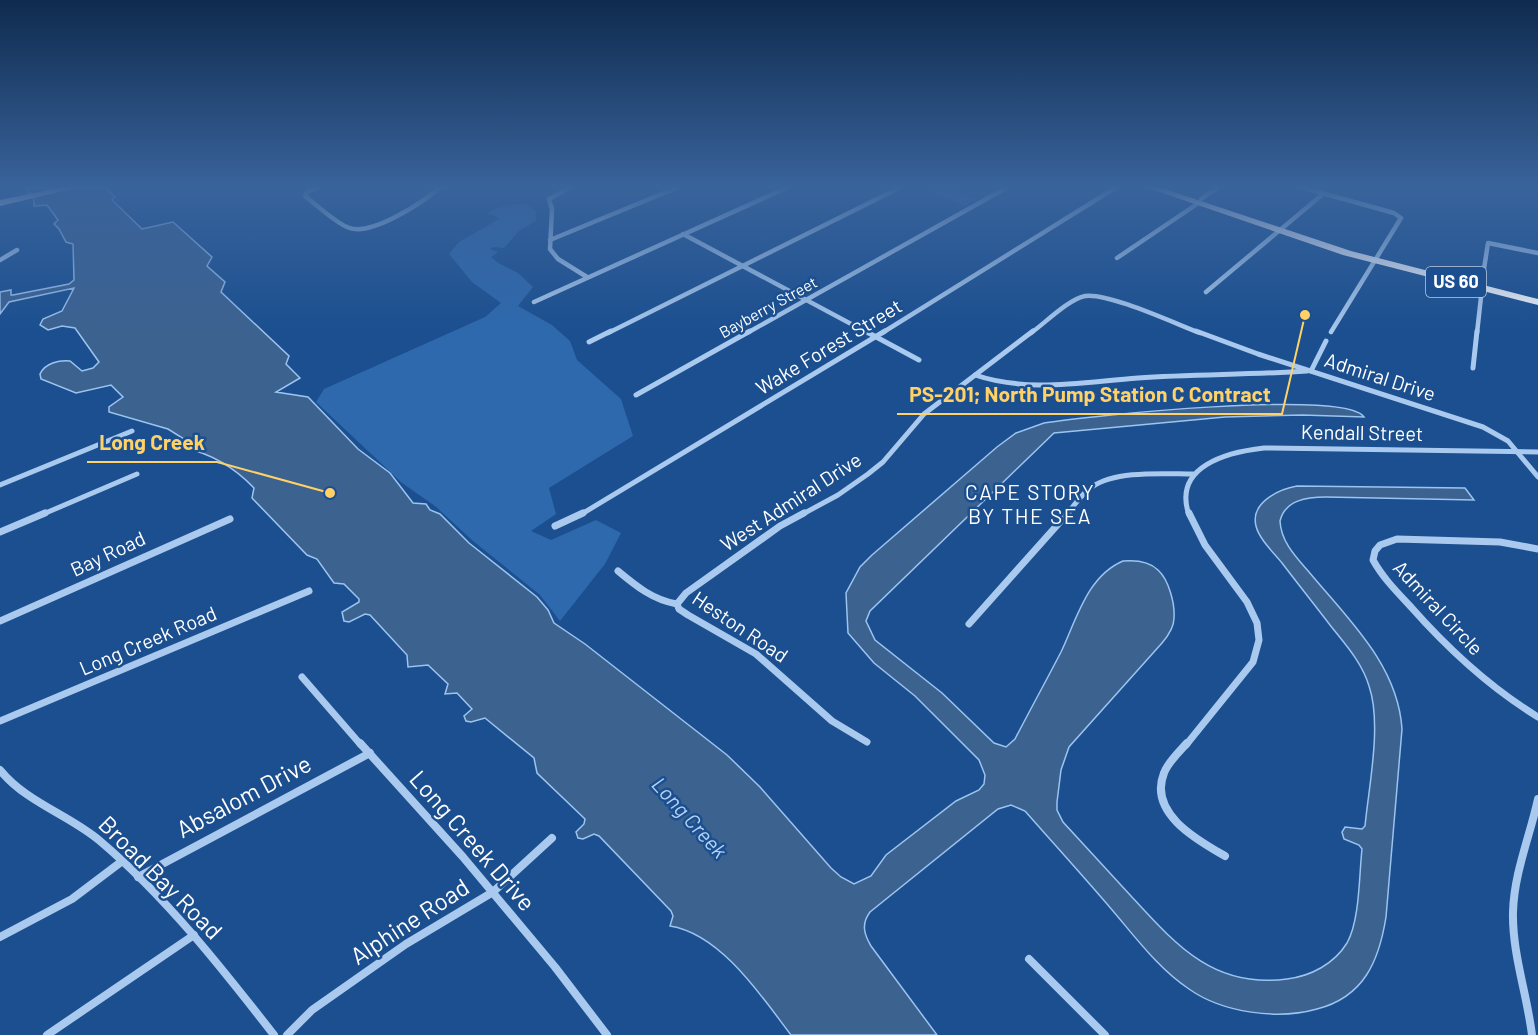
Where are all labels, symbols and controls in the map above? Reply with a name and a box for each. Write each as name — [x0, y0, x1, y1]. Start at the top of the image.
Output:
road number: US 60 — [1426, 267, 1486, 297]
street label: Bayberry Street — [716, 272, 820, 341]
street label: Wake Forest Street — [751, 293, 906, 399]
street label: Admiral Drive — [1322, 347, 1439, 405]
callout: PS-201; North Pump Station C Contract — [897, 375, 1282, 414]
text: PS-201; North Pump Station C Contract — [909, 381, 1271, 406]
street label: Kendall Street — [1301, 419, 1423, 445]
callout: Long Creek — [87, 423, 217, 462]
text: Long Creek — [99, 429, 205, 454]
street label: West Admiral Drive — [716, 447, 865, 556]
district label: CAPE STORY BY THE SEA — [965, 479, 1095, 528]
street label: Bay Road — [66, 525, 149, 581]
street label: Admiral Circle — [1389, 555, 1489, 660]
street label: Heston Road — [688, 585, 793, 667]
street label: Long Creek Road — [75, 600, 220, 680]
street label: Absalom Drive — [171, 748, 316, 843]
street label: Long Creek Drive — [404, 764, 542, 916]
water label: Long Creek — [647, 771, 733, 863]
street label: Broad Bay Road — [93, 809, 229, 945]
street label: Alphine Road — [344, 872, 474, 970]

